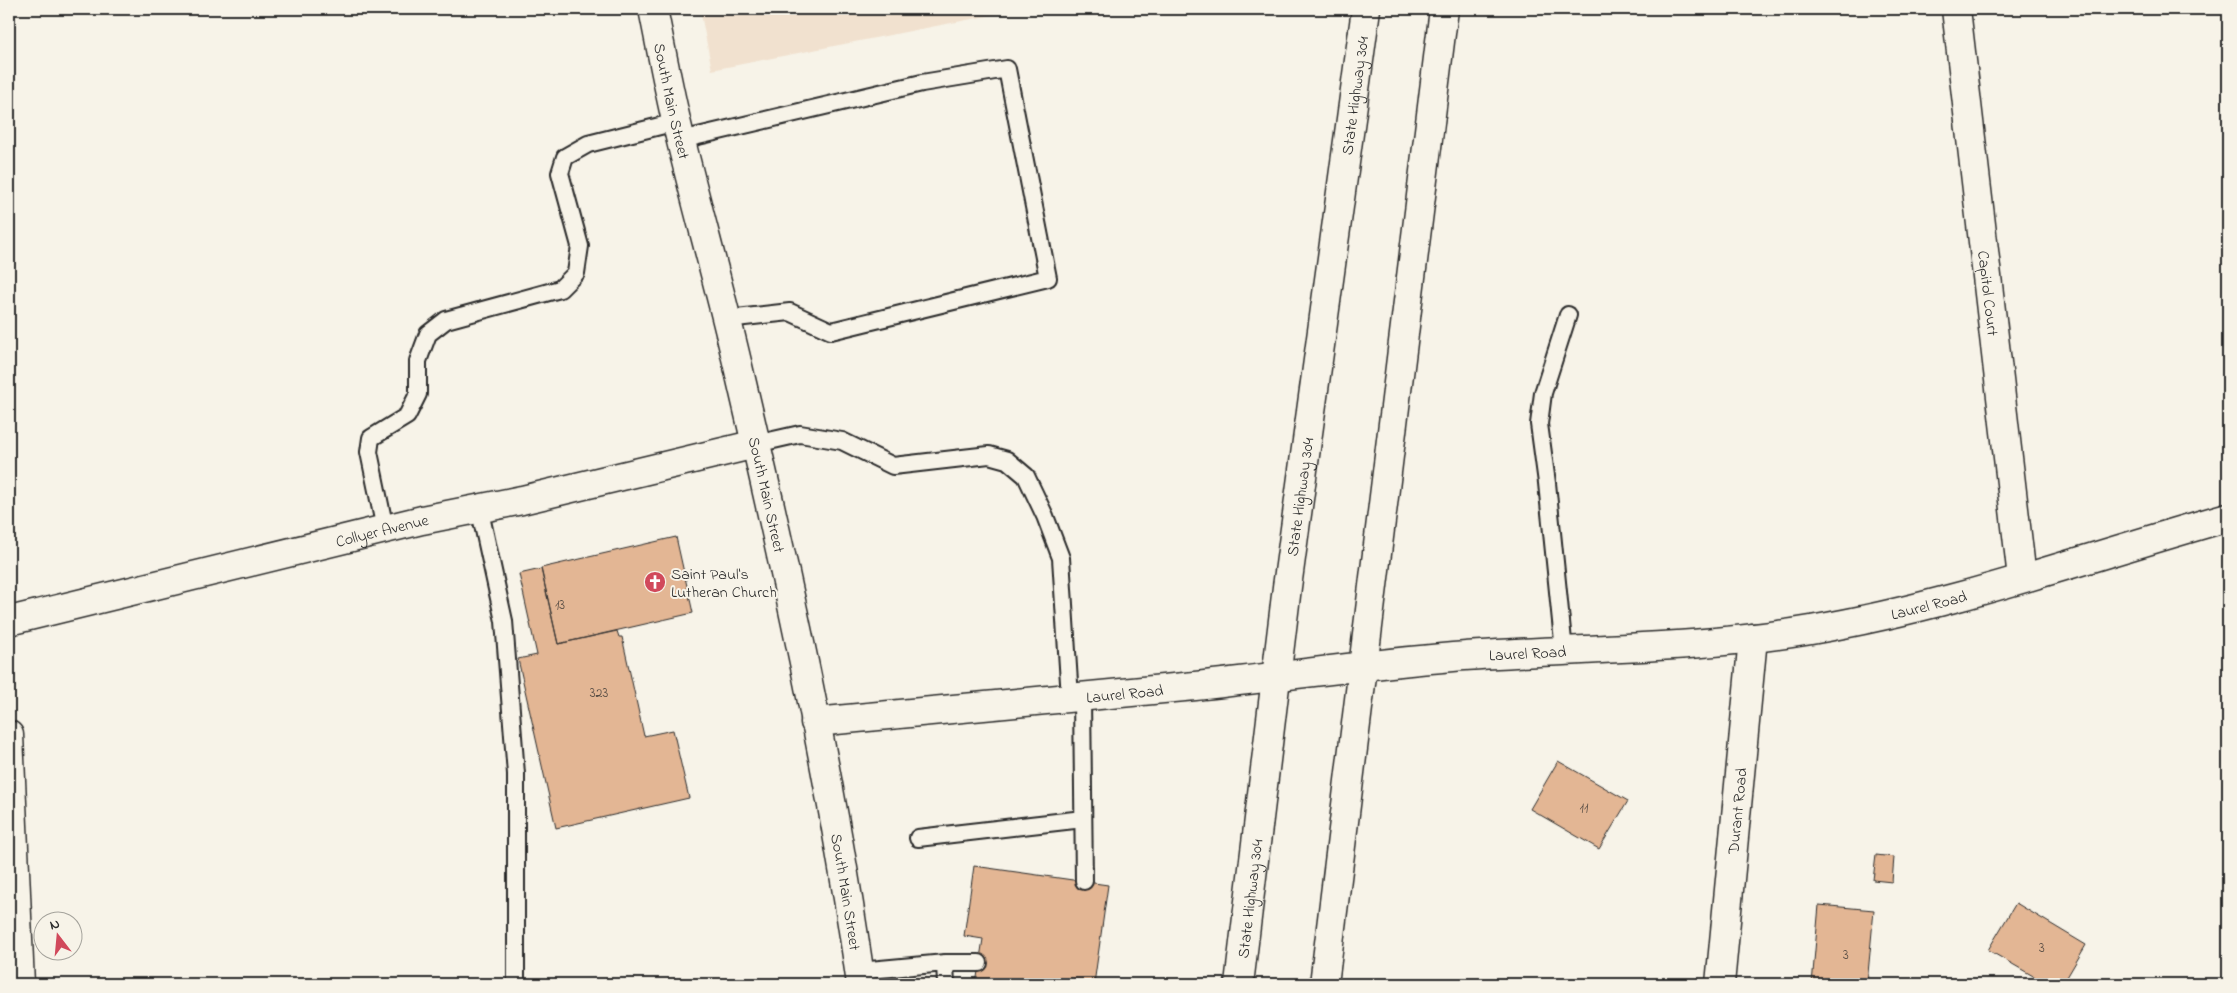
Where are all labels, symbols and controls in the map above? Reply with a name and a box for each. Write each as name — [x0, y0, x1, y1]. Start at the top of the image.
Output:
street label: State Highway 304 — [1336, 35, 1376, 157]
street label: South Main Street — [646, 41, 695, 163]
street label: Capitol Court — [1970, 249, 2004, 338]
street label: South Main Street — [741, 435, 790, 556]
street label: State Highway 304 — [1281, 436, 1321, 558]
street label: Collyer Avenue — [334, 509, 432, 555]
place label: Saint Paul's Lutheran Church — [671, 563, 777, 605]
church icon: Saint Paul's Lutheran Church — [643, 570, 667, 594]
street label: Laurel Road — [1889, 585, 1970, 627]
house number: 13 — [555, 595, 565, 616]
street label: Laurel Road — [1488, 641, 1567, 669]
street label: Laurel Road — [1085, 679, 1165, 711]
house number: 323 — [590, 683, 608, 704]
street label: Durant Road — [1722, 767, 1755, 856]
house number: 11 — [1580, 798, 1589, 819]
street label: South Main Street — [823, 832, 866, 953]
street label: State Highway 304 — [1232, 838, 1270, 960]
north arrow — [32, 910, 82, 960]
text: N — [47, 914, 62, 936]
house number: 3 — [2039, 938, 2045, 959]
house number: 3 — [1843, 945, 1849, 966]

